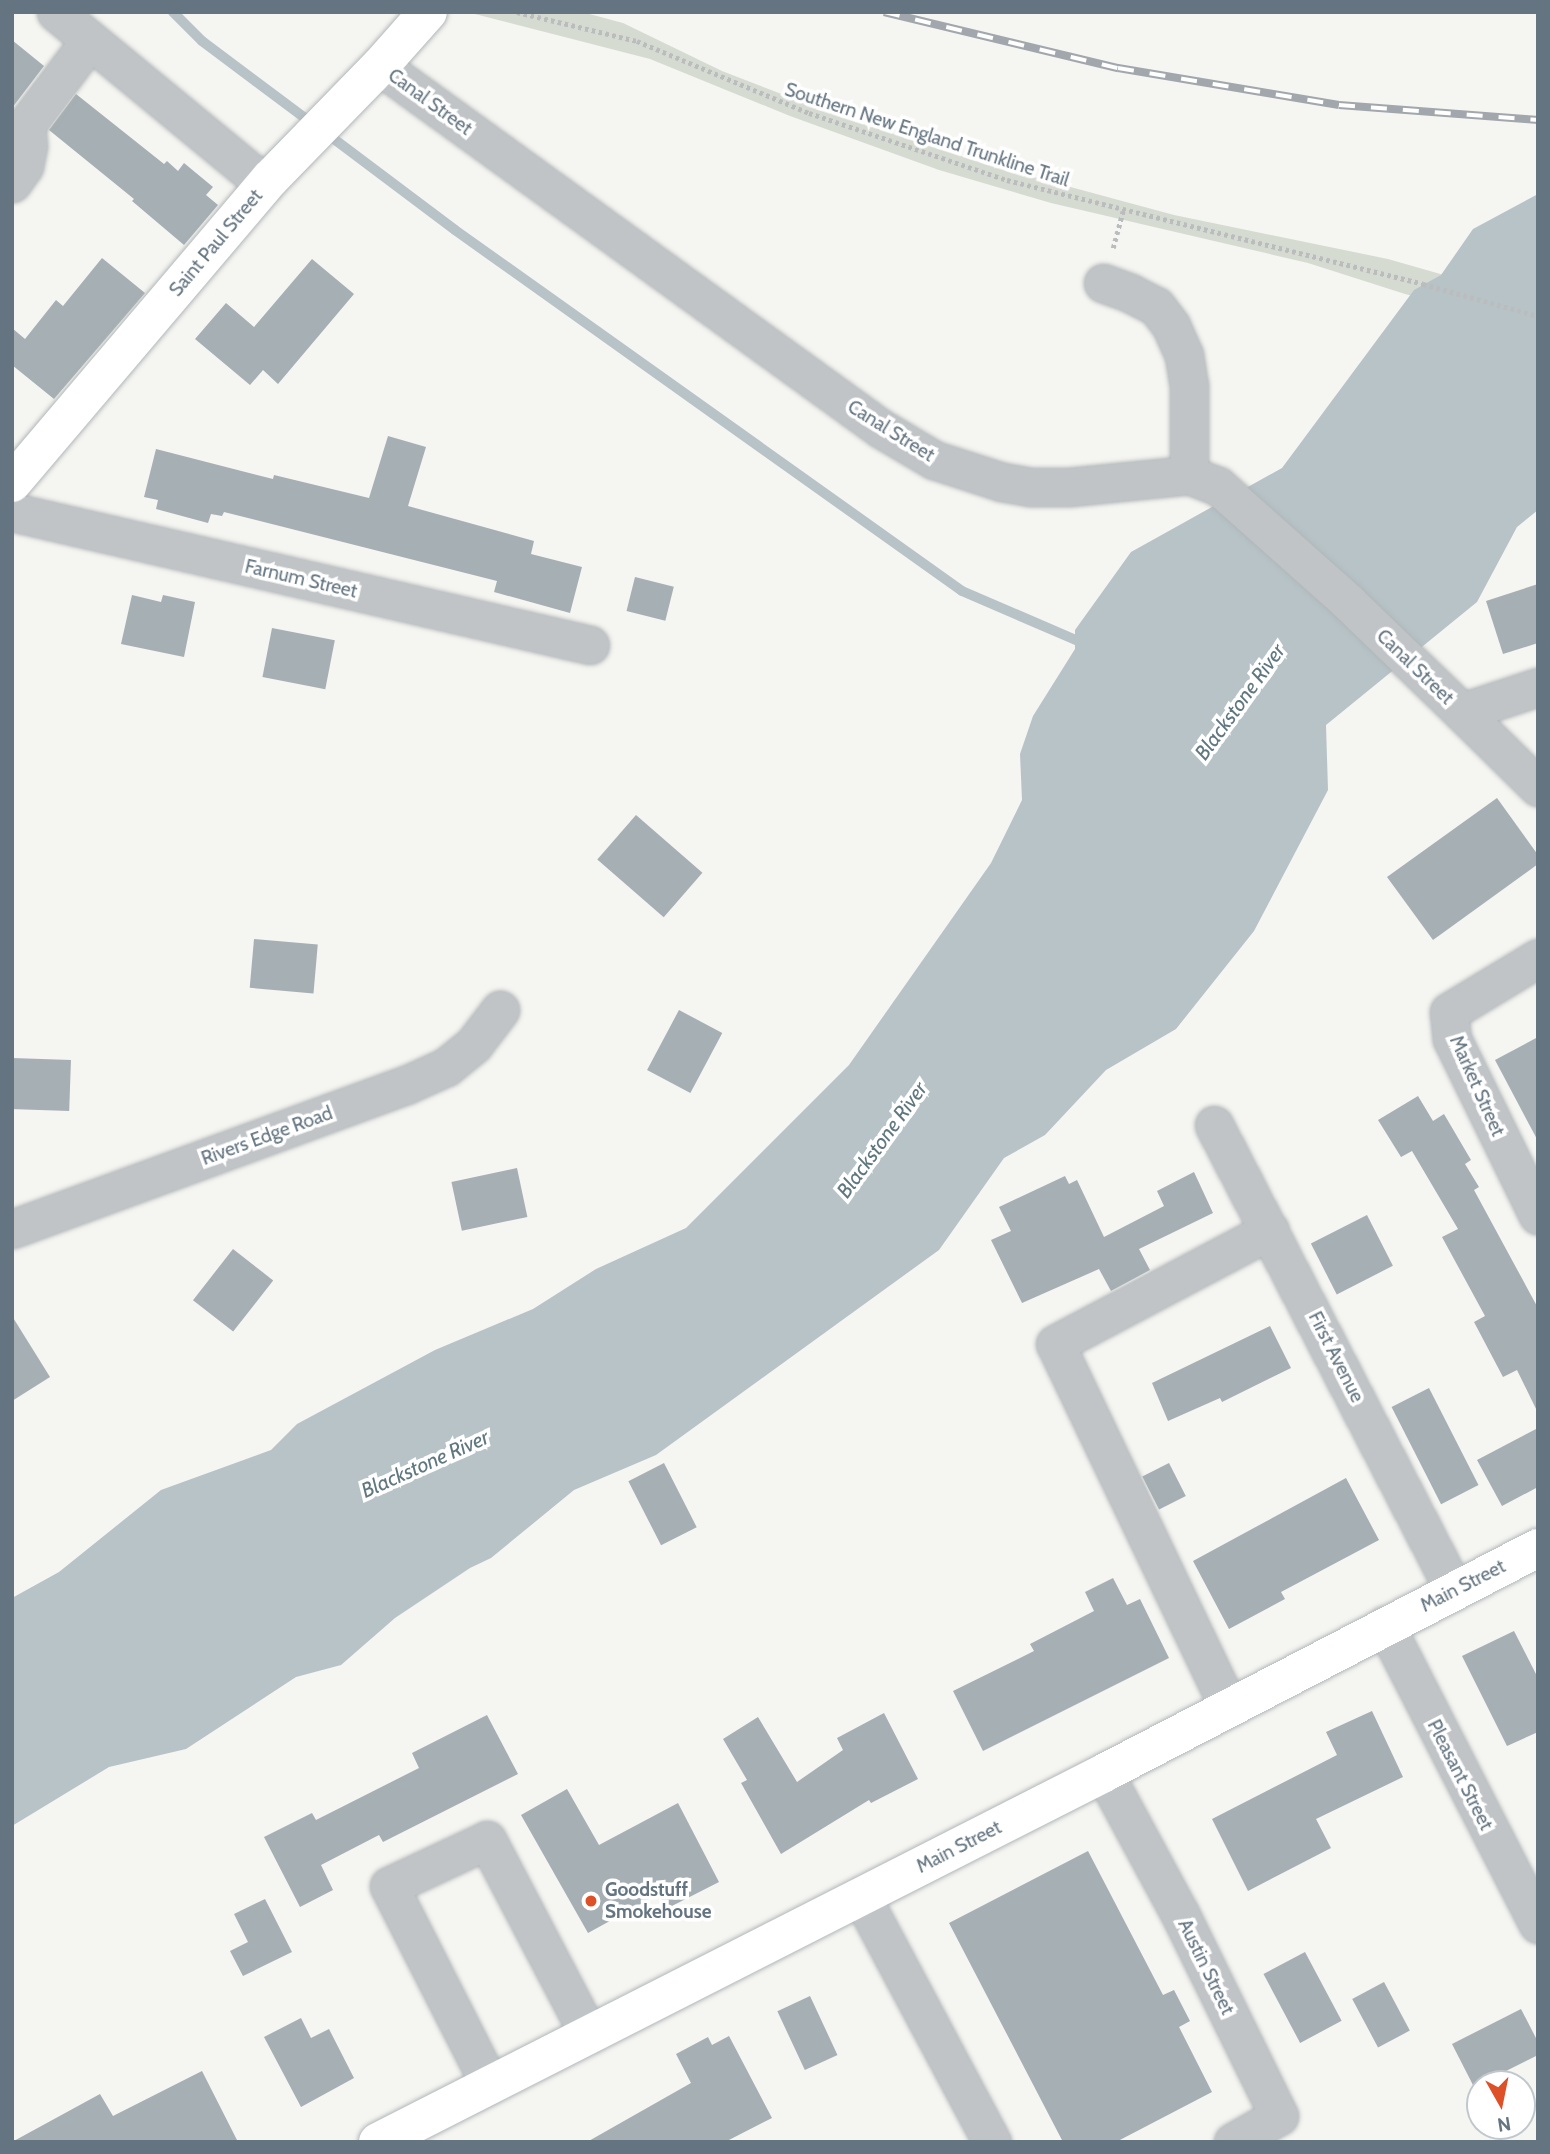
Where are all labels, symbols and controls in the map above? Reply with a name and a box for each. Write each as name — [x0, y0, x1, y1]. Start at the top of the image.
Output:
street label: Canal Street — [384, 64, 476, 140]
street label: Southern New England Trunkline Trail — [782, 78, 1072, 192]
street label: Saint Paul Street — [165, 185, 267, 301]
street label: Canal Street — [843, 395, 939, 467]
street label: Farnum Street — [243, 555, 359, 603]
street label: Canal Street — [1372, 625, 1458, 709]
water label: Blackstone River — [1190, 639, 1290, 765]
street label: Market Street — [1445, 1032, 1509, 1140]
water label: Blackstone River — [832, 1077, 932, 1203]
street label: Rivers Edge Road — [198, 1102, 336, 1170]
street label: First Avenue — [1303, 1308, 1369, 1406]
water label: Blackstone River — [357, 1425, 493, 1503]
street label: Main Street — [1417, 1555, 1509, 1617]
street label: Pleasant Street — [1422, 1716, 1498, 1834]
street label: Main Street — [913, 1816, 1005, 1878]
place label: Goodstuff Smokehouse — [605, 1879, 711, 1923]
marker: Goodstuff Smokehouse — [583, 1893, 599, 1909]
street label: Austin Street — [1173, 1916, 1239, 2018]
north arrow — [1466, 2070, 1536, 2140]
text: N — [1496, 2112, 1512, 2137]

